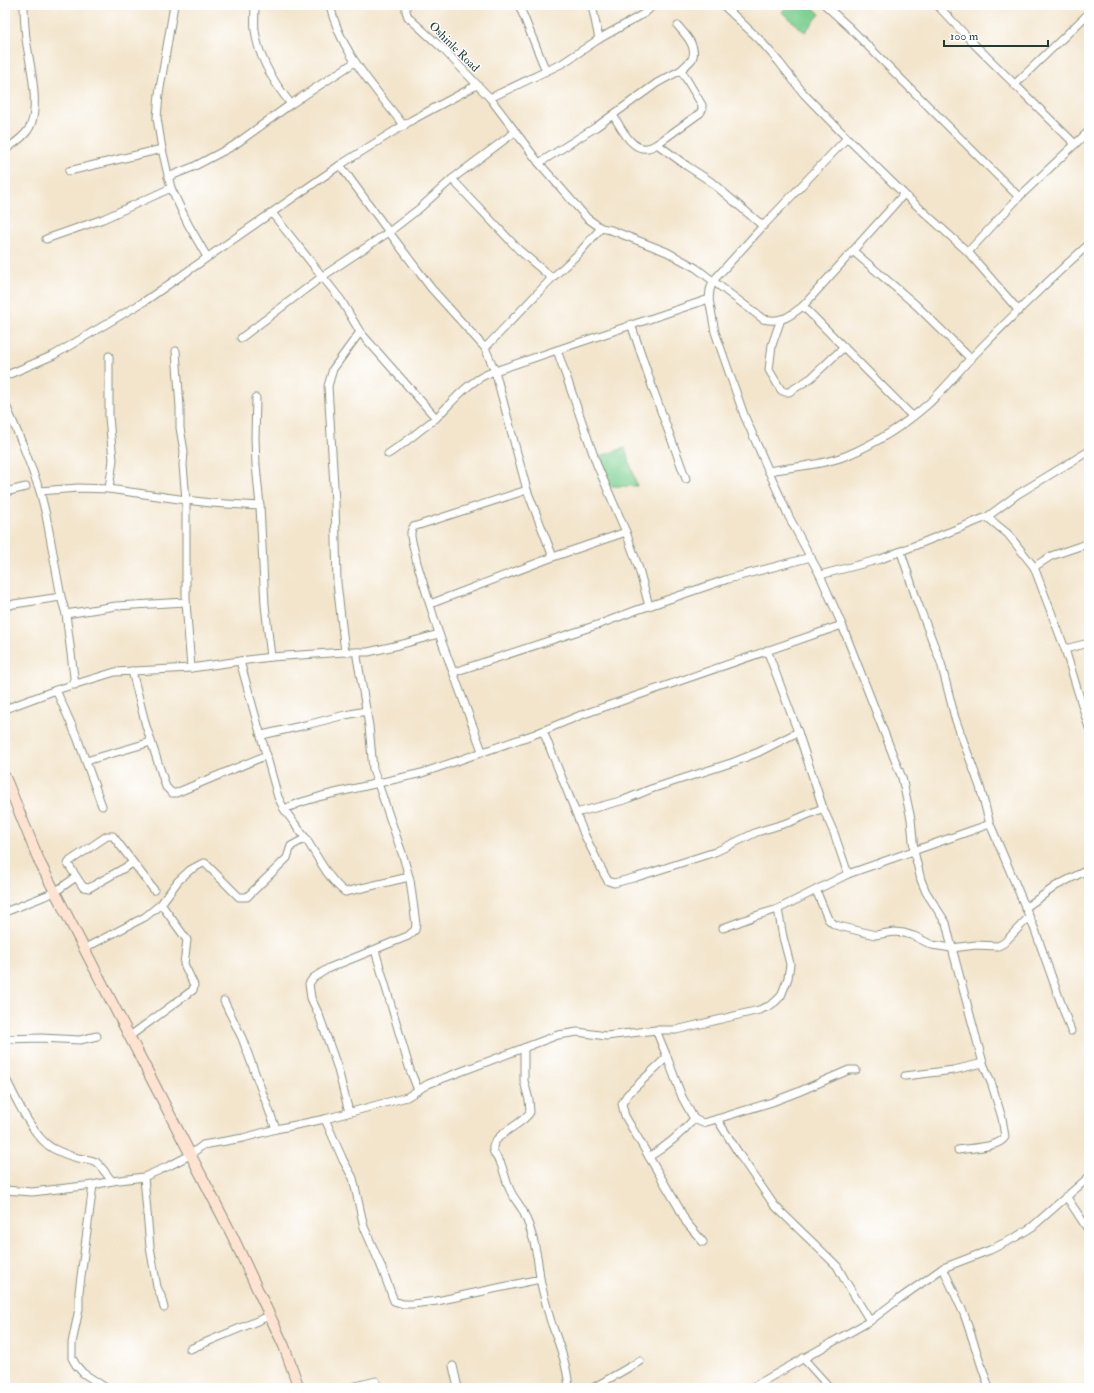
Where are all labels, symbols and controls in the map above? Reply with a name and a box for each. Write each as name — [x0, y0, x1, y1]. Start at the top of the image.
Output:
street label: Oshinle Road — [426, 19, 482, 75]
scale bar — [944, 22, 1048, 48]
text: 100 m — [950, 29, 979, 44]

